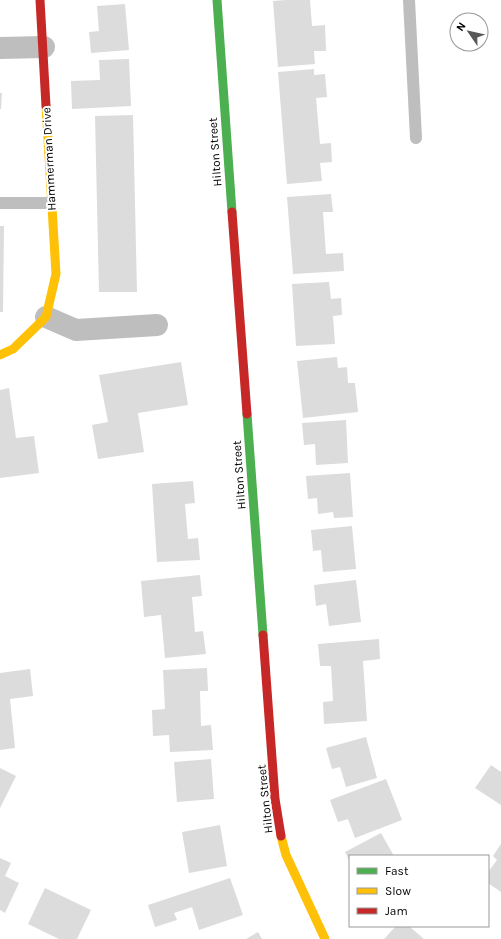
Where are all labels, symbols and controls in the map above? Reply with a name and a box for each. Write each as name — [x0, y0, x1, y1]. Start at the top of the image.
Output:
north arrow — [449, 12, 489, 52]
text: N — [454, 20, 469, 34]
street label: Hammerman Drive — [39, 107, 59, 211]
street label: Hilton Street — [206, 117, 224, 187]
street label: Hilton Street — [230, 440, 248, 510]
street label: Hilton Street — [254, 763, 276, 834]
legend — [349, 855, 489, 927]
text: Fast — [385, 864, 409, 878]
text: Slow — [385, 884, 411, 898]
text: Jam — [385, 904, 408, 918]

